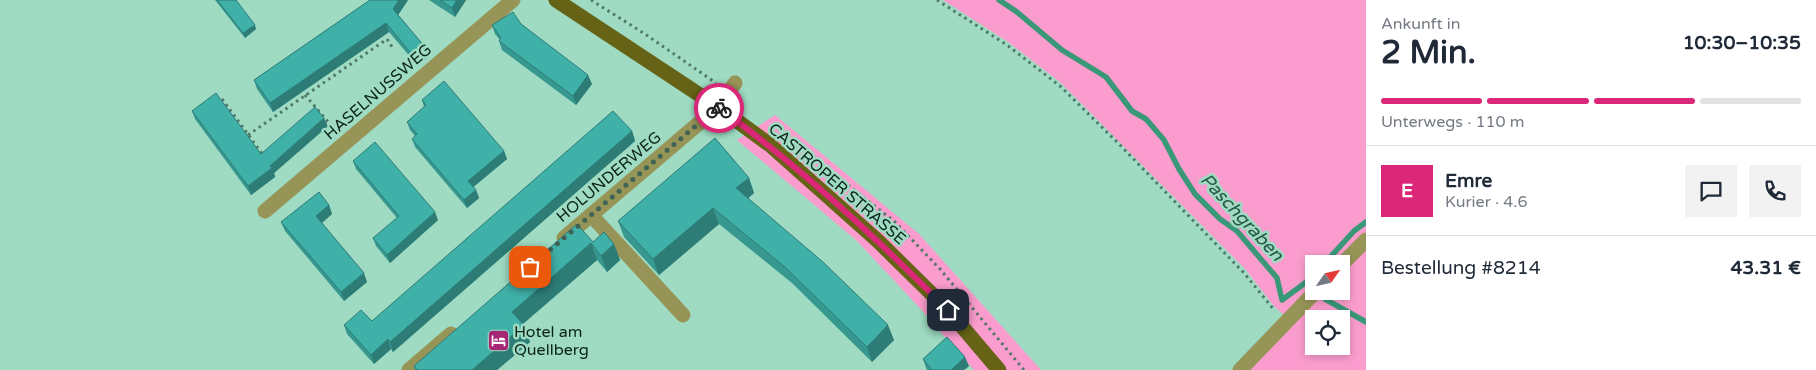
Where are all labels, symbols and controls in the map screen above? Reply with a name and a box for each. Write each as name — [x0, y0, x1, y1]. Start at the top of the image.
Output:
text: Ankunft in — [1381, 14, 1461, 34]
text: 10:30–10:35 — [1683, 32, 1801, 54]
text: 2 Min. — [1381, 34, 1476, 72]
street label: HASELNUSSWEG — [320, 40, 436, 144]
courier — [694, 83, 744, 133]
icon: bike — [705, 94, 733, 122]
text: Unterwegs · 110 m — [1381, 112, 1524, 132]
street label: CASTROPER STRASSE — [764, 119, 910, 249]
street label: HOLUNDERWEG — [552, 127, 666, 227]
button: chat — [1685, 165, 1737, 217]
button: phone — [1749, 165, 1801, 217]
water label: Paschgraben — [1196, 169, 1289, 266]
text: Emre — [1445, 170, 1492, 192]
text: E — [1401, 180, 1413, 202]
text: Kurier · 4.6 — [1445, 192, 1528, 212]
pin — [509, 246, 551, 288]
icon: bag — [516, 253, 544, 281]
north arrow — [1305, 255, 1350, 300]
map controls — [1305, 255, 1350, 355]
text: Bestellung #8214 — [1381, 257, 1541, 279]
text: 43.31 € — [1730, 257, 1801, 279]
pin — [927, 289, 969, 331]
icon: home — [934, 296, 962, 324]
button: locate — [1305, 310, 1350, 355]
place label: Hotel am Quellberg — [514, 322, 589, 360]
hotel icon: Hotel am Quellberg — [486, 329, 510, 353]

